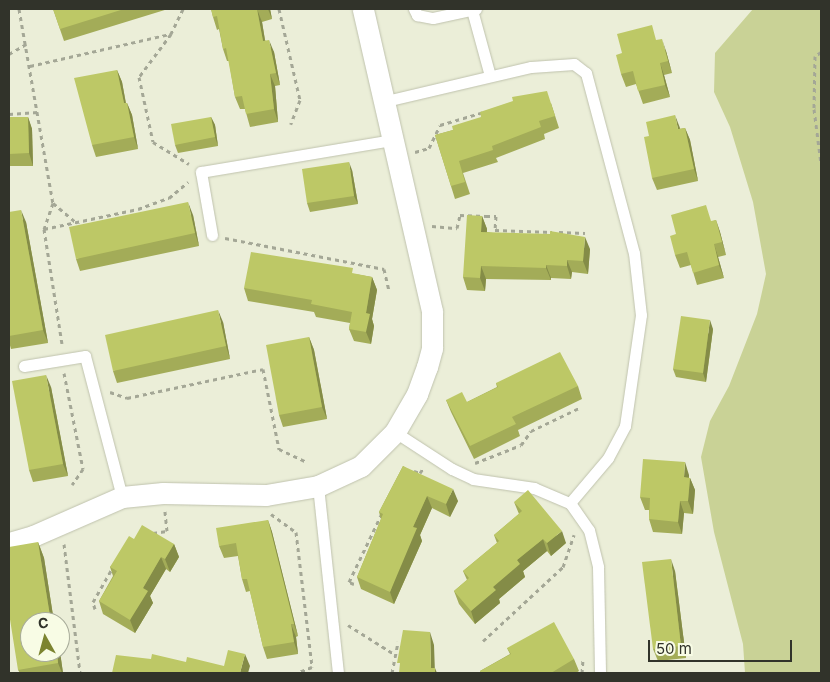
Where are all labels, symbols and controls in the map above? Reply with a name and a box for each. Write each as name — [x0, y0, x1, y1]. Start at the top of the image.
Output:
north arrow — [20, 612, 70, 662]
text: С — [37, 614, 49, 632]
scale bar — [650, 630, 794, 662]
text: 50 m — [656, 639, 692, 658]

